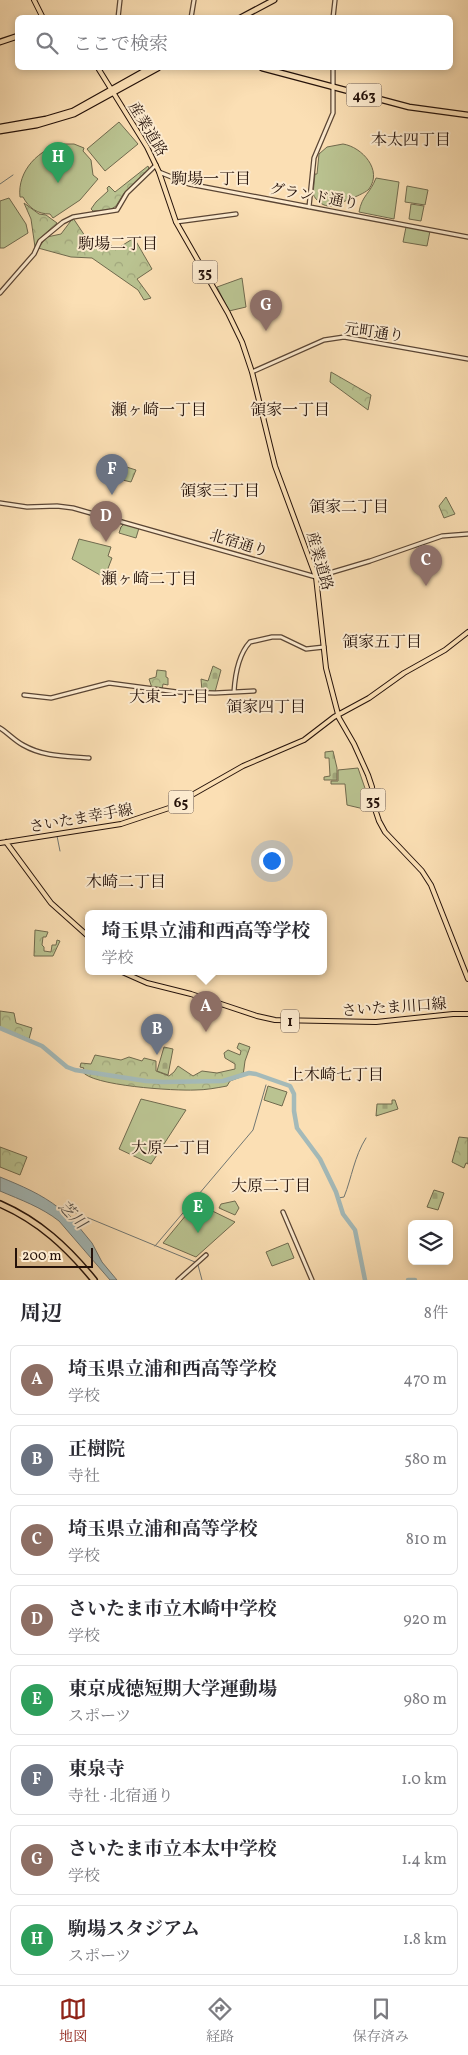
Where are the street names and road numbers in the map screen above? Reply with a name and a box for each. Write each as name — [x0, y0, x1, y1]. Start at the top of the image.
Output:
road number: 463 — [346, 84, 382, 106]
street label: 産業道路 — [122, 99, 171, 161]
street label: グランド通り — [268, 179, 360, 216]
road number: 35 — [192, 260, 218, 284]
street label: 元町通り — [343, 319, 405, 348]
street label: 北宿通り — [207, 526, 270, 563]
street label: 産業道路 — [300, 530, 337, 593]
road number: 35 — [360, 788, 386, 812]
road number: 65 — [168, 790, 194, 814]
street label: さいたま幸手線 — [28, 800, 135, 839]
street label: さいたま川口線 — [341, 994, 447, 1023]
road number: 1 — [281, 1009, 299, 1032]

